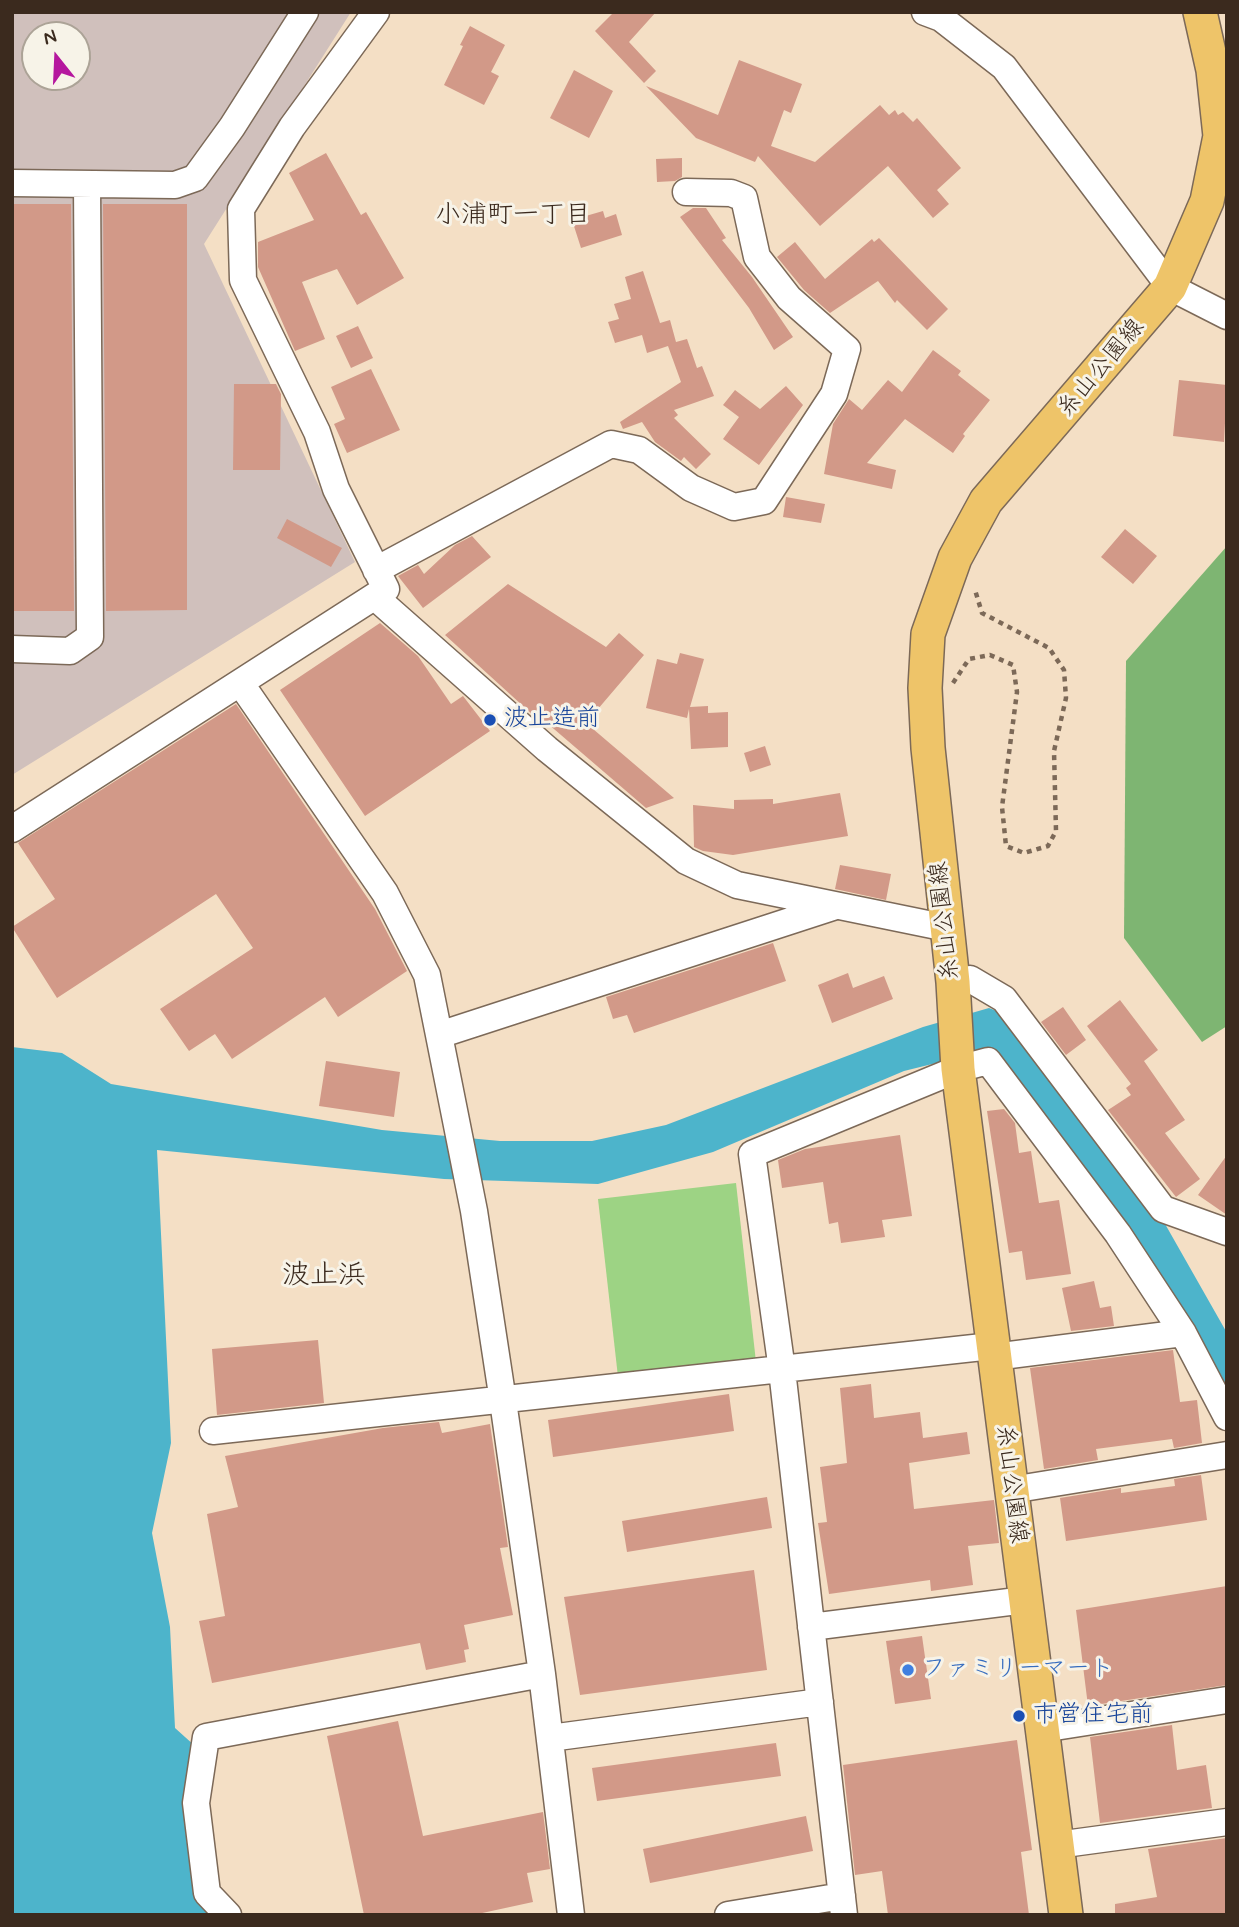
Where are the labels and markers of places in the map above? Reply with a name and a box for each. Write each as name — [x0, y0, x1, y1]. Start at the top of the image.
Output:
place label: 波止造前 — [504, 706, 600, 734]
marker: 波止造前 — [482, 712, 498, 728]
place label: ファミリーマート — [922, 1656, 1114, 1684]
marker: ファミリーマート — [900, 1662, 916, 1678]
place label: 市営住宅前 — [1033, 1702, 1153, 1730]
marker: 市営住宅前 — [1011, 1708, 1027, 1724]

